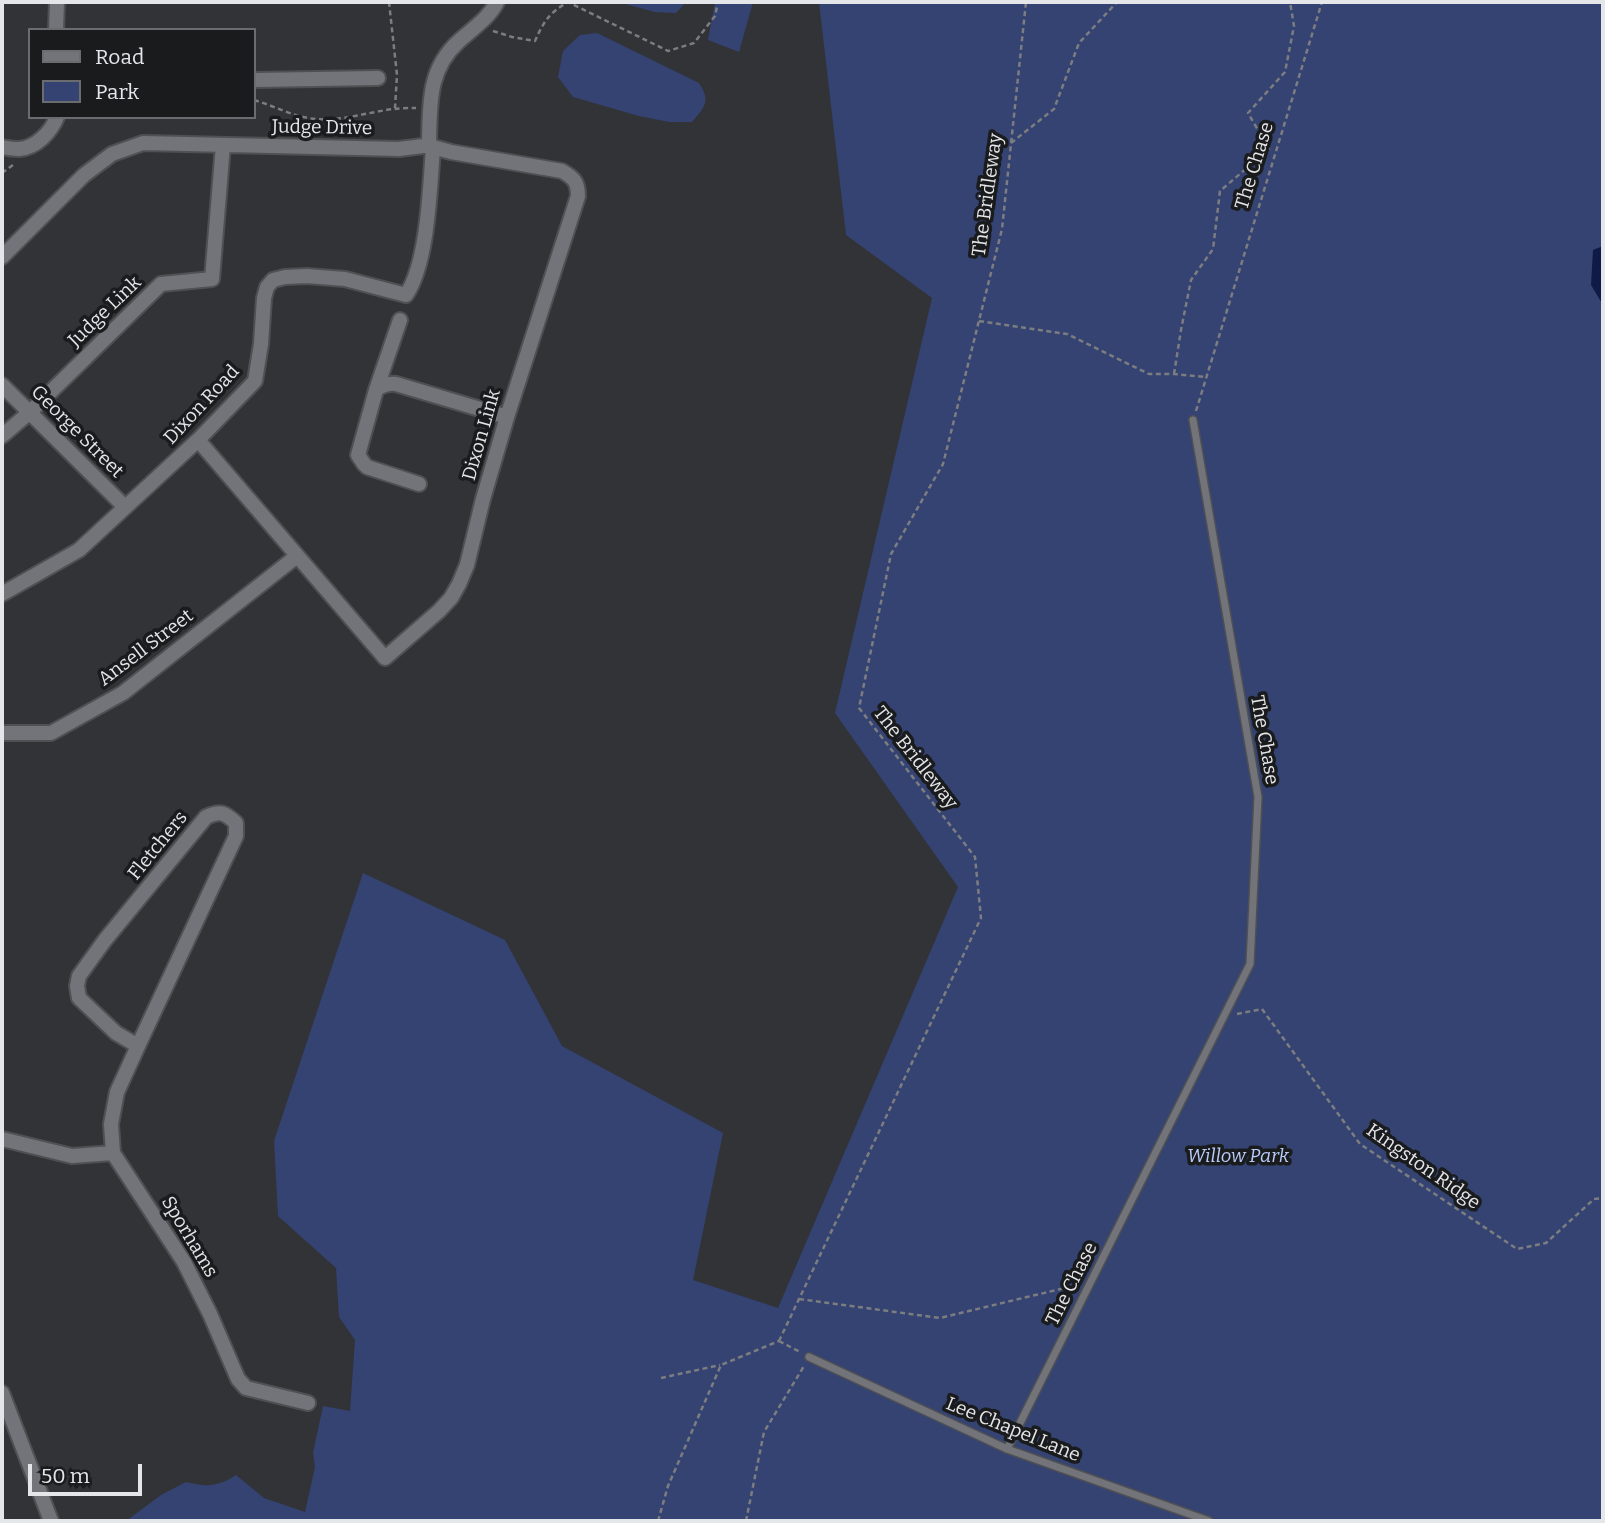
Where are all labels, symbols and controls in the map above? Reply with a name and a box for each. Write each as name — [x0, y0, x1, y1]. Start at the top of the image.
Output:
legend — [28, 28, 256, 119]
text: Road — [95, 44, 144, 70]
text: Park — [95, 79, 139, 105]
street label: Judge Drive — [272, 116, 372, 140]
street label: The Chase — [1231, 119, 1279, 213]
street label: The Bridleway — [968, 132, 1008, 258]
street label: Judge Link — [64, 272, 146, 352]
street label: Dixon Road — [160, 361, 244, 449]
street label: George Street — [26, 381, 128, 483]
street label: Dixon Link — [458, 387, 506, 483]
street label: Ansell Street — [94, 605, 198, 691]
street label: The Chase — [1245, 694, 1283, 786]
street label: The Bridleway — [868, 702, 962, 814]
street label: Fletchers — [123, 807, 193, 885]
street label: Kingston Ridge — [1362, 1119, 1484, 1215]
park label: Willow Park — [1187, 1146, 1289, 1168]
street label: Sporhams — [156, 1192, 222, 1282]
street label: The Chase — [1041, 1239, 1103, 1329]
street label: Lee Chapel Lane — [943, 1393, 1083, 1467]
scale bar — [32, 1450, 145, 1494]
text: 50 m — [41, 1463, 90, 1489]

